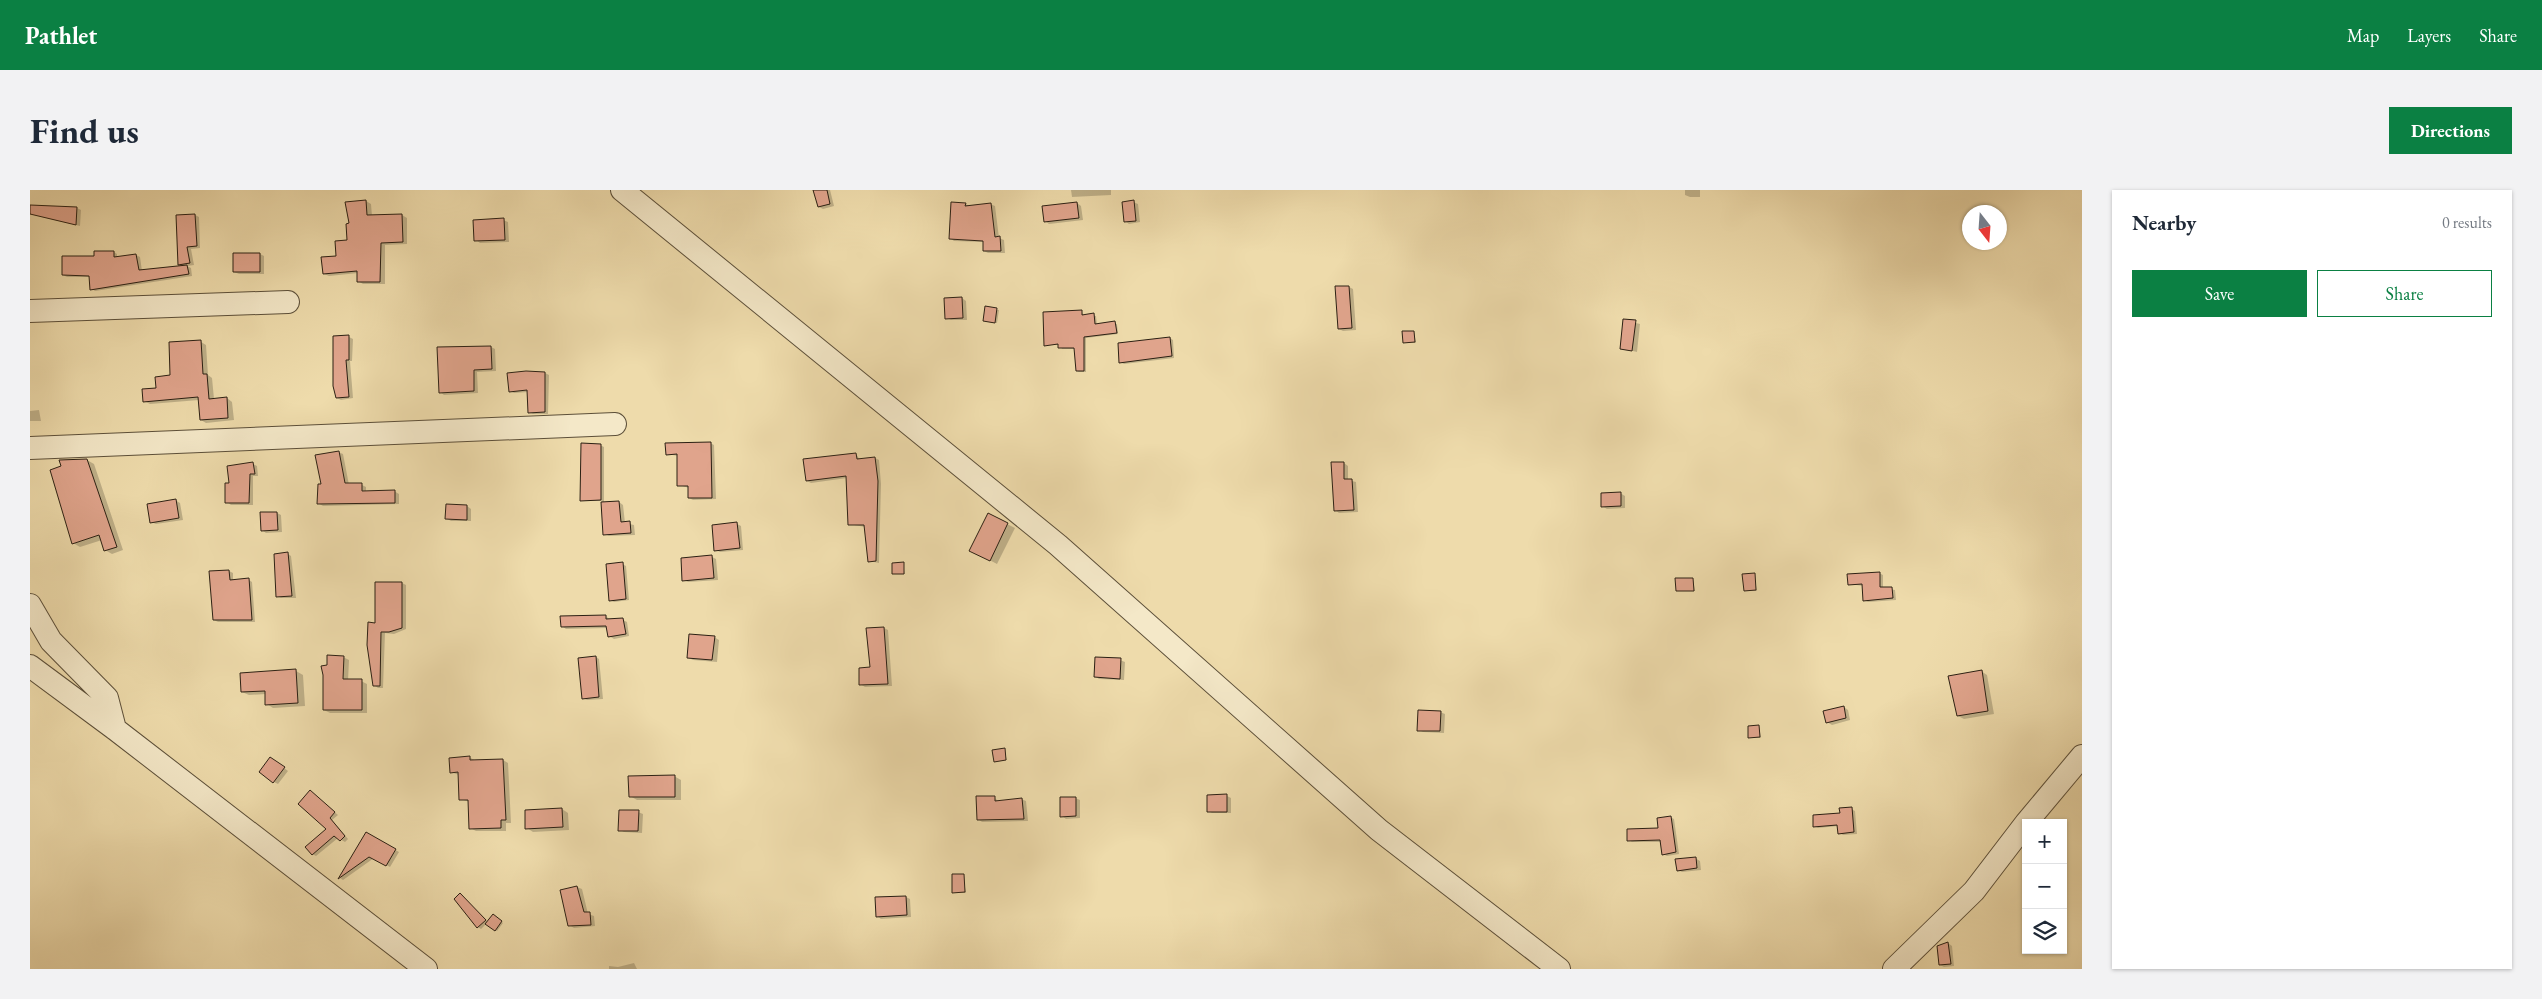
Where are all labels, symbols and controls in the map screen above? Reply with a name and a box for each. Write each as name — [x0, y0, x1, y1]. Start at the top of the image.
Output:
text: Pathlet — [25, 20, 97, 51]
text: Map — [2347, 24, 2379, 47]
text: Layers — [2407, 24, 2451, 47]
text: Share — [2479, 24, 2517, 47]
button: Directions — [2389, 107, 2512, 154]
text: Find us — [30, 108, 139, 153]
north arrow — [1962, 205, 2007, 250]
text: Nearby — [2132, 209, 2196, 236]
text: 0 results — [2442, 212, 2492, 233]
button: Save — [2132, 270, 2307, 317]
button: Share — [2317, 270, 2492, 317]
map controls — [2022, 819, 2067, 954]
button: + — [2022, 819, 2067, 864]
button: − — [2022, 864, 2067, 909]
button: layers — [2022, 909, 2067, 954]

